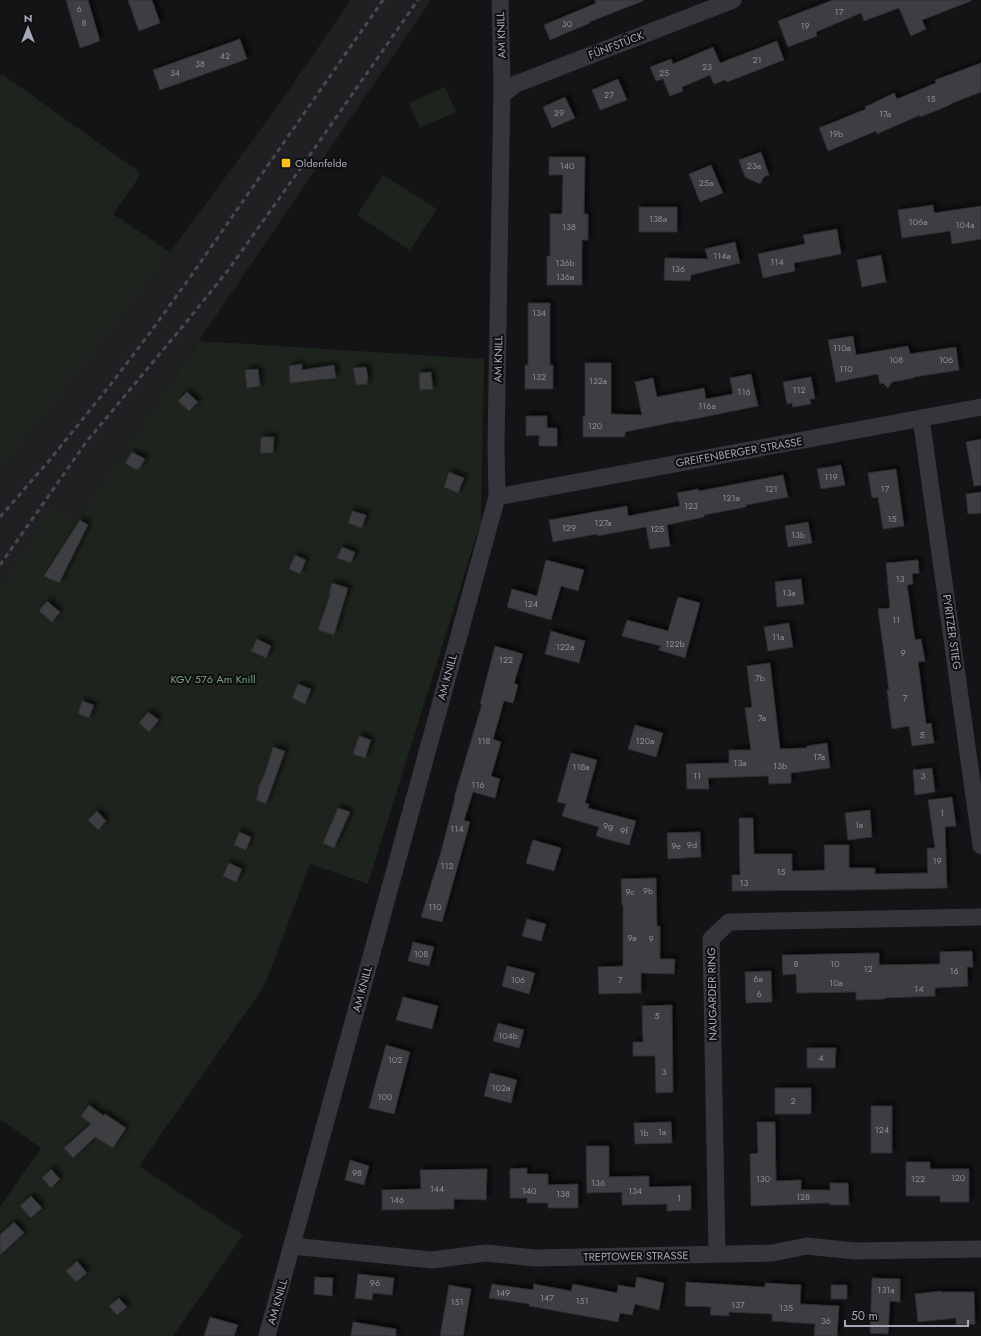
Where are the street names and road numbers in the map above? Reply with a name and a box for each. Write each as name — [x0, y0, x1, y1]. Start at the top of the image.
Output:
street label: AM KNILL — [492, 11, 510, 59]
street label: FÜNFSTÜCK — [586, 27, 647, 63]
street label: AM KNILL — [490, 335, 506, 383]
street label: GREIFENBERGER STRASSE — [674, 433, 804, 471]
street label: PYRITZER STIEG — [939, 593, 965, 671]
street label: AM KNILL — [433, 652, 461, 702]
street label: NAUGARDER RING — [703, 947, 721, 1041]
street label: AM KNILL — [348, 964, 376, 1014]
street label: TREPTOWER STRASSE — [583, 1247, 689, 1265]
street label: AM KNILL — [263, 1277, 291, 1327]

